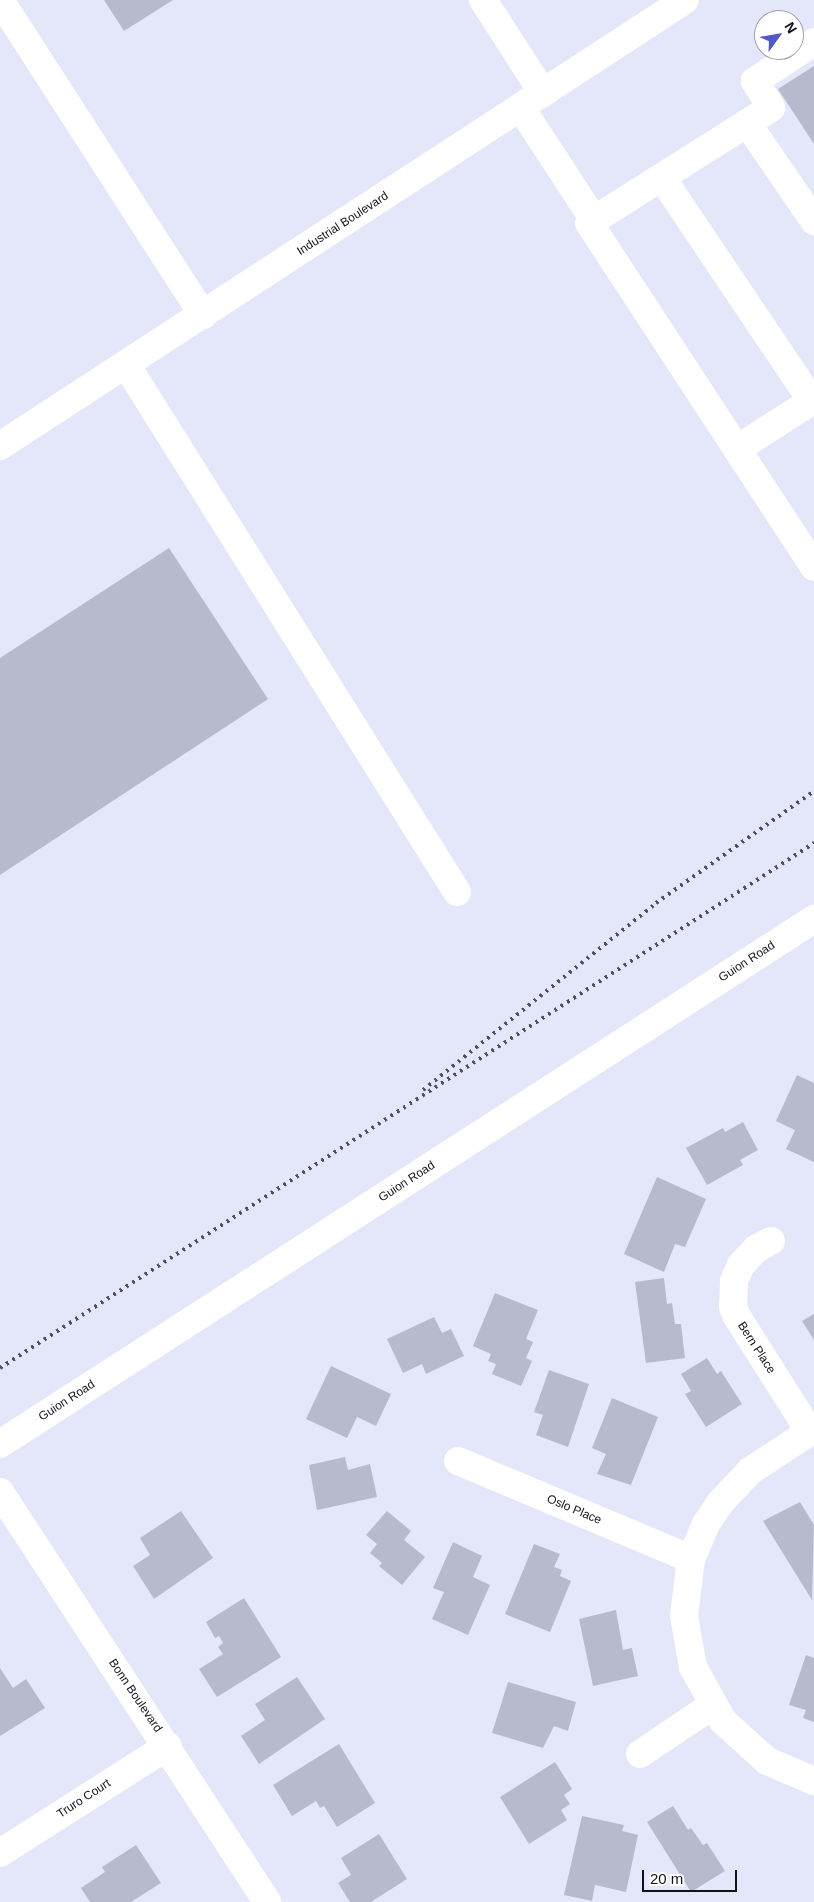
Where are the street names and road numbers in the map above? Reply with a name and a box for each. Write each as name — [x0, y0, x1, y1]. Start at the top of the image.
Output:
street label: Industrial Boulevard — [295, 189, 391, 259]
street label: Guion Road — [716, 939, 778, 985]
street label: Guion Road — [376, 1159, 438, 1205]
street label: Bern Place — [734, 1319, 778, 1377]
street label: Guion Road — [36, 1378, 98, 1424]
street label: Oslo Place — [544, 1492, 604, 1528]
street label: Bonn Boulevard — [105, 1657, 165, 1735]
street label: Truro Court — [55, 1776, 113, 1822]

